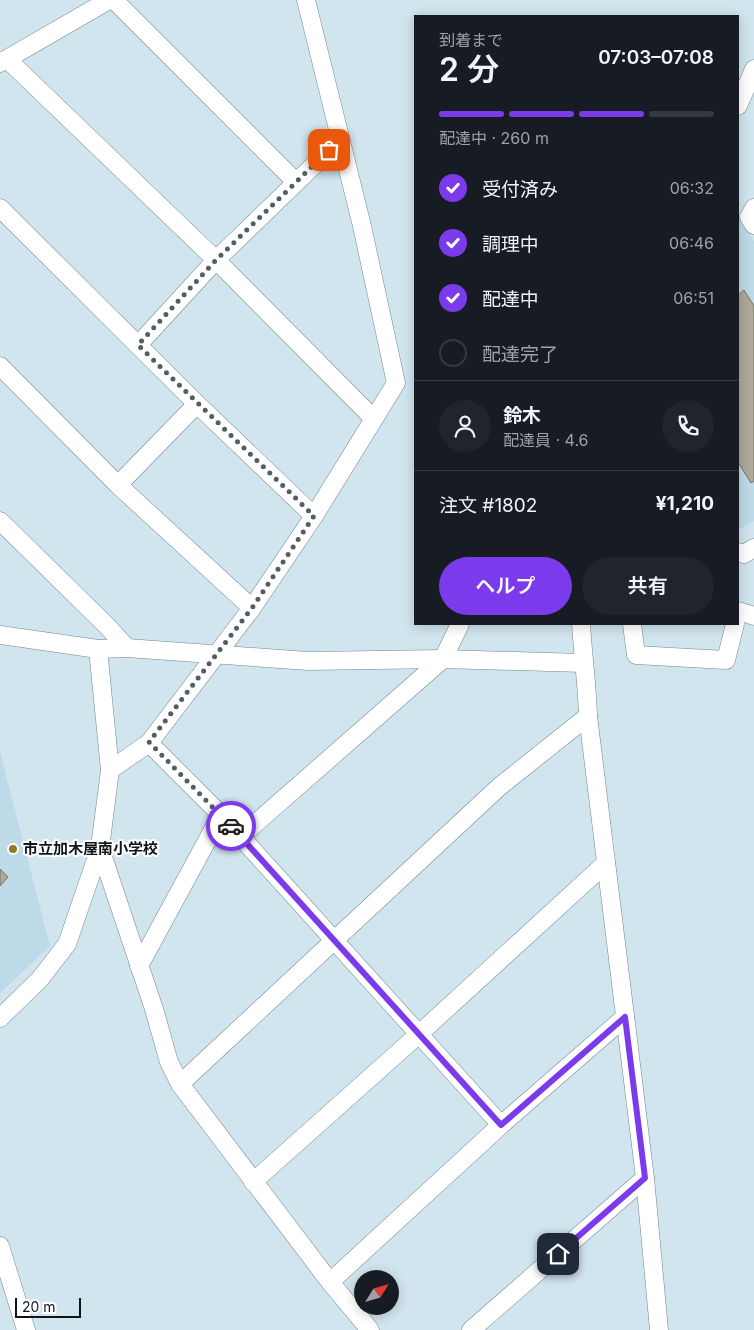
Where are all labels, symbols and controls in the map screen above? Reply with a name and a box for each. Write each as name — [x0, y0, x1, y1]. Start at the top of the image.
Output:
text: 到着まで — [439, 30, 503, 50]
text: 07:03–07:08 — [598, 46, 714, 69]
text: 2 分 — [439, 50, 499, 89]
text: 配達中 · 260 m — [439, 128, 549, 148]
pin — [308, 129, 350, 171]
icon: bag — [315, 136, 343, 164]
icon: check — [439, 174, 467, 202]
text: 受付済み — [482, 178, 558, 201]
text: 06:32 — [670, 178, 714, 198]
icon: check — [439, 229, 467, 257]
text: 調理中 — [482, 233, 539, 256]
text: 06:46 — [669, 233, 714, 253]
icon: check — [439, 284, 467, 312]
text: 配達中 — [482, 288, 539, 311]
text: 06:51 — [673, 288, 714, 308]
text: 配達完了 — [482, 343, 558, 366]
button: person — [439, 400, 491, 452]
button: phone — [662, 400, 714, 452]
text: 鈴木 — [503, 404, 541, 427]
text: 配達員 · 4.6 — [503, 430, 589, 450]
text: ¥1,210 — [656, 492, 714, 515]
text: 注文 #1802 — [439, 494, 537, 517]
button: ヘルプ — [439, 557, 572, 615]
button: 共有 — [582, 557, 714, 615]
courier — [206, 801, 256, 851]
icon: car — [217, 812, 245, 840]
place label: 市立加木屋南小学校 — [23, 839, 158, 858]
marker: 市立加木屋南小学校 — [7, 843, 19, 855]
pin — [537, 1233, 579, 1275]
icon: home — [544, 1240, 572, 1268]
north arrow — [354, 1270, 399, 1315]
map controls — [354, 1270, 399, 1315]
scale bar — [15, 1295, 81, 1318]
text: 20 m — [22, 1298, 56, 1315]

